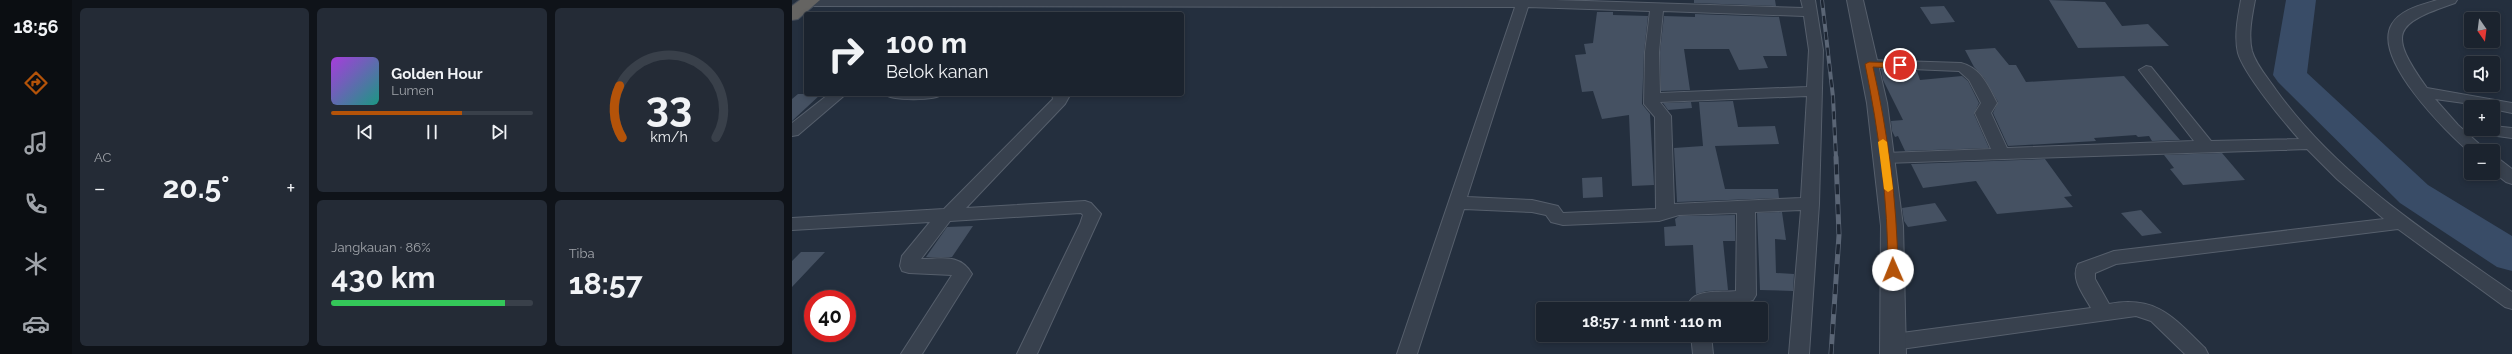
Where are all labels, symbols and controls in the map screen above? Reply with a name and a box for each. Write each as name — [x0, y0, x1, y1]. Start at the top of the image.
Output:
north arrow — [2464, 12, 2500, 48]
map controls — [2464, 12, 2500, 180]
text: 18:56 — [13, 16, 59, 37]
text: 100 m — [886, 27, 967, 60]
icon: right — [820, 28, 872, 80]
pin — [1883, 48, 1917, 82]
icon: arrive — [1889, 54, 1911, 76]
button: sound — [2464, 56, 2500, 92]
text: Belok kanan — [886, 61, 988, 82]
text: Golden Hour — [391, 65, 483, 83]
icon: directions — [22, 69, 50, 97]
text: 33 — [646, 82, 693, 131]
text: Lumen — [391, 83, 434, 98]
button: + — [2464, 100, 2500, 136]
icon: previous — [354, 121, 376, 143]
icon: pause — [421, 121, 443, 143]
icon: next — [488, 121, 510, 143]
icon: music — [22, 129, 50, 157]
text: km/h — [650, 129, 688, 145]
button: − — [2464, 144, 2500, 180]
text: AC — [94, 150, 111, 165]
text: 20.5° — [162, 170, 230, 205]
text: − — [94, 175, 106, 201]
text: + — [286, 175, 295, 201]
icon: phone — [22, 190, 50, 218]
text: Jangkauan · 86% — [331, 240, 430, 255]
text: Tiba — [569, 246, 595, 261]
position arrow — [1872, 249, 1914, 291]
icon: climate — [22, 250, 50, 278]
text: 430 km — [331, 260, 436, 295]
text: 18:57 — [569, 266, 642, 301]
speed limit sign: 40 — [804, 290, 856, 342]
icon: car — [22, 310, 50, 338]
text: 18:57 · 1 mnt · 110 m — [1582, 313, 1722, 331]

